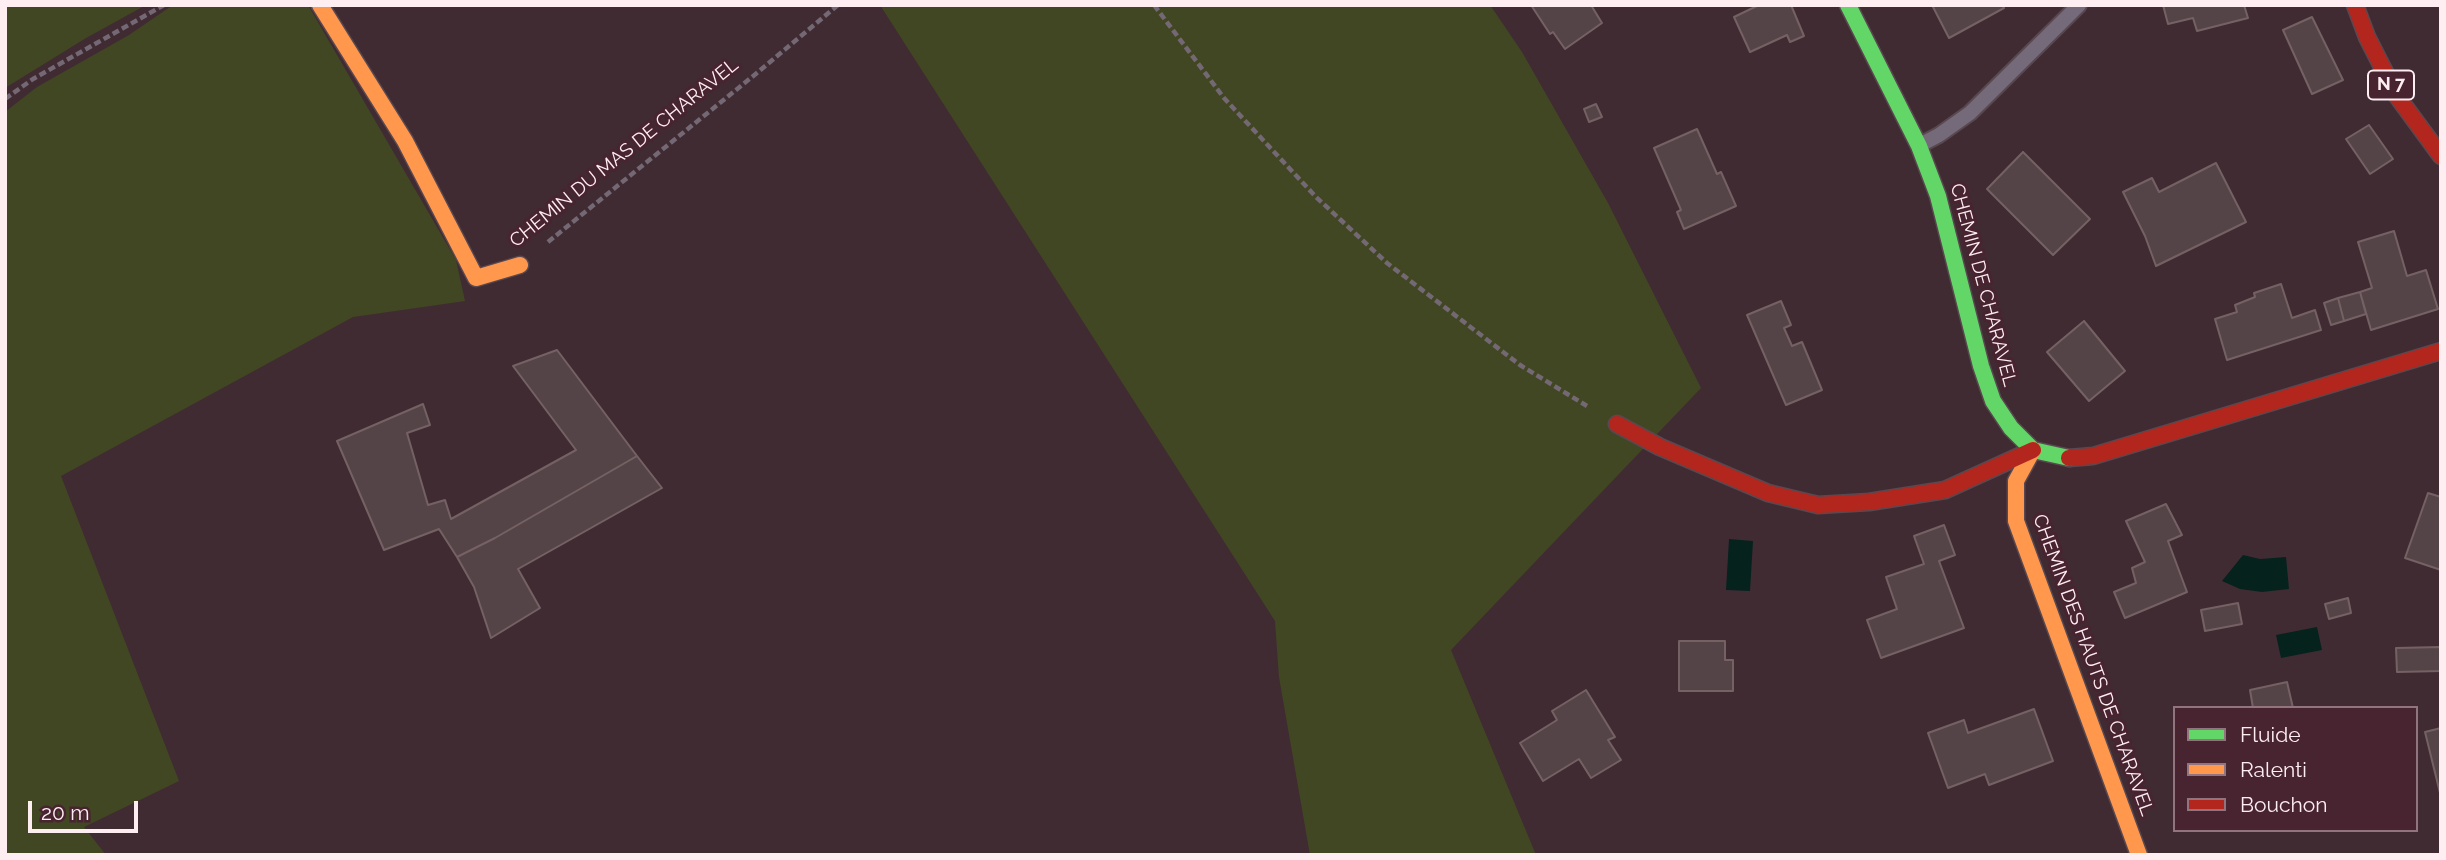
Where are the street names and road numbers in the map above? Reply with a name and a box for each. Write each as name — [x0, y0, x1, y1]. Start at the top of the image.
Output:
street label: CHEMIN DU MAS DE CHARAVEL — [505, 54, 743, 252]
road number: N 7 — [2368, 70, 2414, 100]
street label: CHEMIN DE CHARAVEL — [1945, 181, 2021, 389]
street label: CHEMIN DES HAUTS DE CHARAVEL — [2028, 511, 2158, 819]

